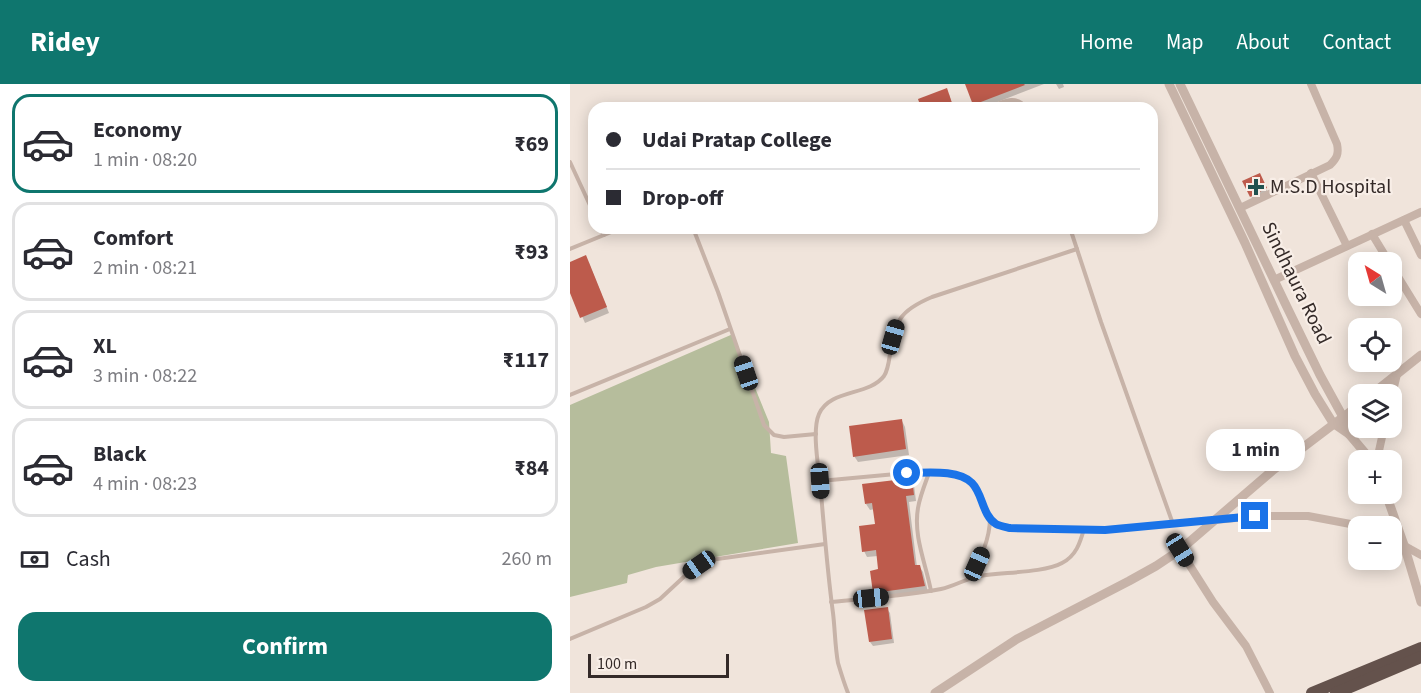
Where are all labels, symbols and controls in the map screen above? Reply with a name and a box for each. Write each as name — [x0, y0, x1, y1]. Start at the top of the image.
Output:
text: Ridey — [30, 22, 100, 62]
text: Home — [1080, 27, 1133, 57]
text: Map — [1166, 27, 1204, 57]
text: About — [1237, 27, 1289, 57]
text: Contact — [1322, 27, 1391, 57]
text: Economy — [93, 114, 182, 146]
icon: car — [21, 117, 75, 171]
text: Udai Pratap College — [642, 124, 832, 156]
text: ₹69 — [514, 128, 549, 160]
text: 1 min · 08:20 — [93, 146, 197, 174]
place label: M.S.D Hospital — [1270, 173, 1391, 201]
marker: M.S.D Hospital — [1247, 178, 1265, 196]
text: Drop-off — [642, 182, 723, 214]
street label: Sindhaura Road — [1254, 217, 1338, 349]
text: Comfort — [93, 222, 174, 254]
icon: car — [21, 225, 75, 279]
text: ₹93 — [514, 236, 549, 268]
north arrow — [1348, 252, 1402, 306]
map controls — [1348, 252, 1402, 570]
text: 2 min · 08:21 — [93, 254, 197, 282]
car — [879, 317, 907, 357]
button: locate — [1348, 318, 1402, 372]
text: XL — [93, 330, 117, 362]
icon: car — [21, 333, 75, 387]
text: ₹117 — [503, 344, 549, 376]
car — [732, 353, 760, 393]
text: 3 min · 08:22 — [93, 362, 197, 390]
button: layers — [1348, 384, 1402, 438]
callout: 1 min — [1206, 429, 1304, 471]
text: 1 min — [1231, 436, 1280, 464]
text: Black — [93, 438, 147, 470]
icon: car — [21, 441, 75, 495]
button: + — [1348, 450, 1402, 504]
text: ₹84 — [514, 452, 549, 484]
route start — [893, 459, 920, 486]
car — [810, 462, 830, 500]
text: 4 min · 08:23 — [93, 470, 197, 498]
route end — [1241, 502, 1268, 529]
button: − — [1348, 516, 1402, 570]
car — [1163, 530, 1197, 570]
icon: cash — [18, 543, 51, 576]
text: Cash — [66, 543, 111, 575]
car — [961, 544, 993, 584]
text: 260 m — [502, 545, 552, 573]
car — [679, 547, 719, 583]
car — [852, 587, 890, 609]
button: Confirm — [18, 612, 552, 681]
scale bar — [588, 651, 729, 678]
text: 100 m — [597, 653, 637, 675]

